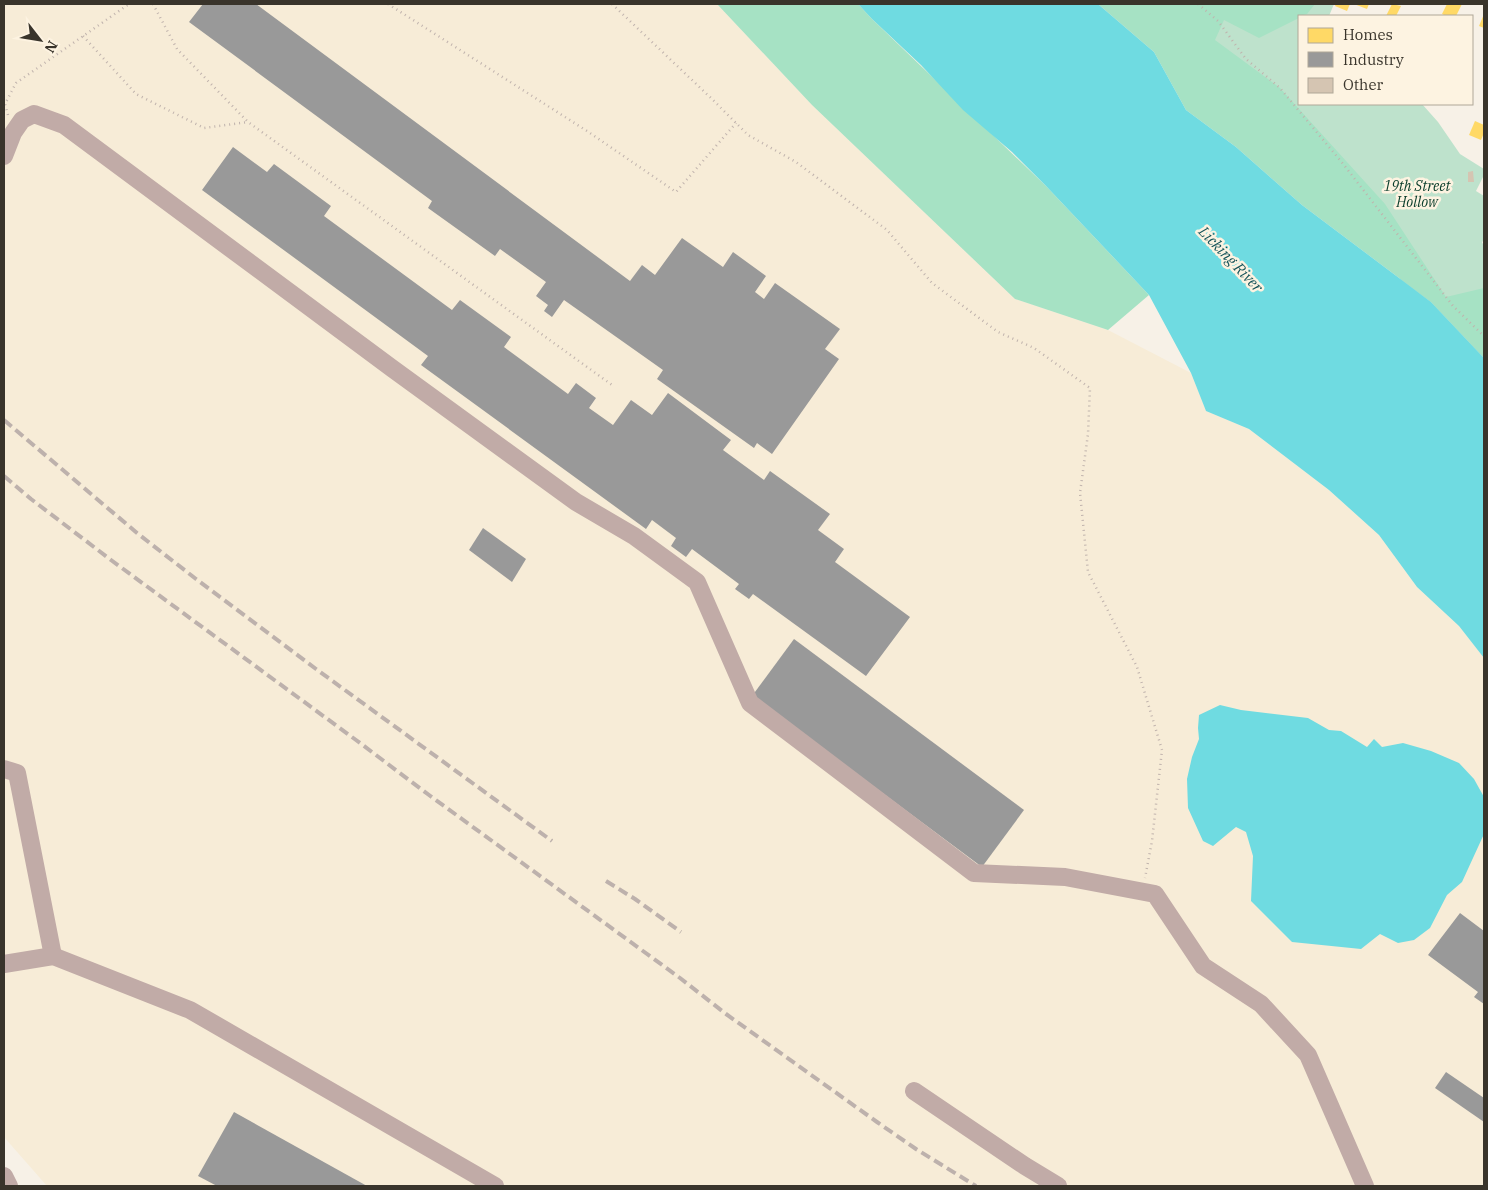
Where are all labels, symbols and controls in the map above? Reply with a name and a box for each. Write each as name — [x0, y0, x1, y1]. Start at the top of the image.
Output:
north arrow — [15, 15, 65, 65]
legend — [1298, 15, 1473, 105]
text: Homes — [1343, 25, 1393, 44]
text: N — [41, 37, 62, 56]
text: Industry — [1343, 50, 1404, 69]
text: Other — [1343, 75, 1383, 94]
park label: 19th Street Hollow — [1383, 177, 1452, 211]
water label: Licking River — [1194, 221, 1267, 296]

